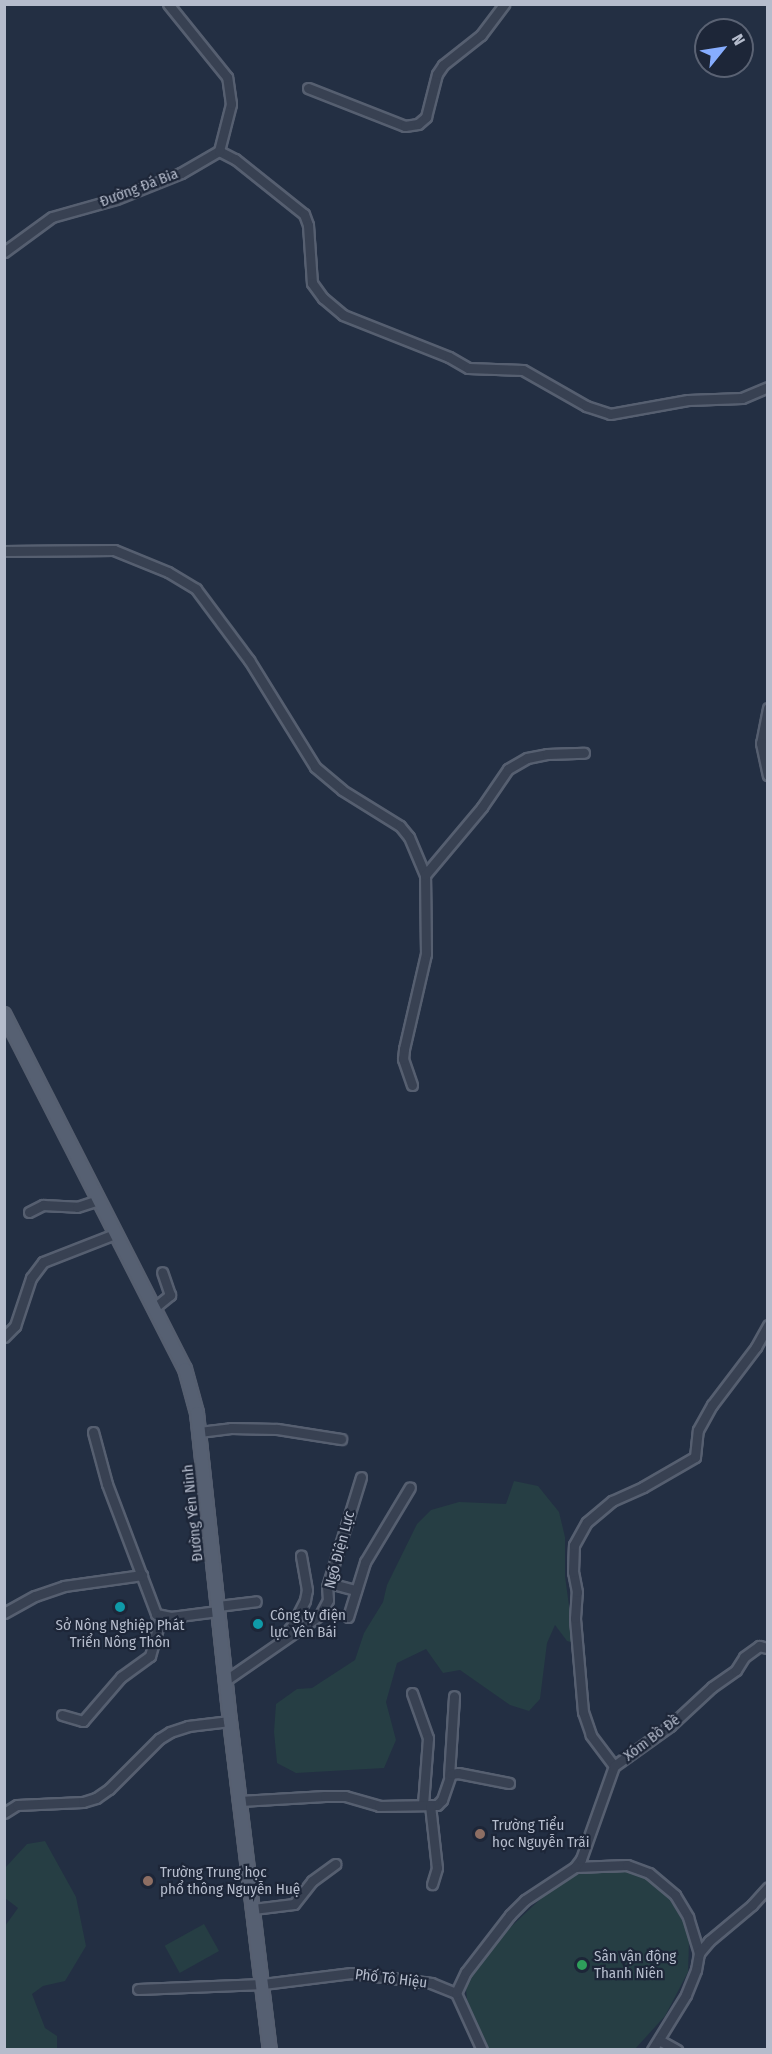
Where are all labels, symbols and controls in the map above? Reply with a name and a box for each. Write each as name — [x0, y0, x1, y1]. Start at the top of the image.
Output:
north arrow — [694, 18, 754, 78]
text: N — [728, 31, 749, 49]
street label: Đường Đá Bia — [97, 165, 181, 211]
street label: Đường Yên Ninh — [179, 1464, 207, 1562]
street label: Ngõ Điện Lực — [321, 1509, 359, 1591]
marker: Sở Nông Nghiệp Phát Triển Nông Thôn — [113, 1600, 127, 1614]
place label: Công ty điện lực Yên Bái — [270, 1606, 346, 1641]
place label: Sở Nông Nghiệp Phát Triển Nông Thôn — [55, 1616, 185, 1651]
marker: Công ty điện lực Yên Bái — [251, 1617, 265, 1631]
street label: Xóm Bồ Đề — [620, 1711, 684, 1765]
place label: Trường Tiểu học Nguyễn Trãi — [492, 1816, 589, 1851]
marker: Trường Tiểu học Nguyễn Trãi — [473, 1827, 487, 1841]
place label: Trường Trung học phổ thông Nguyễn Huệ — [160, 1863, 300, 1898]
marker: Trường Trung học phổ thông Nguyễn Huệ — [141, 1874, 155, 1888]
place label: Sân vận động Thanh Niên — [594, 1947, 676, 1982]
marker: Sân vận động Thanh Niên — [575, 1958, 589, 1972]
street label: Phố Tô Hiệu — [354, 1966, 428, 1992]

